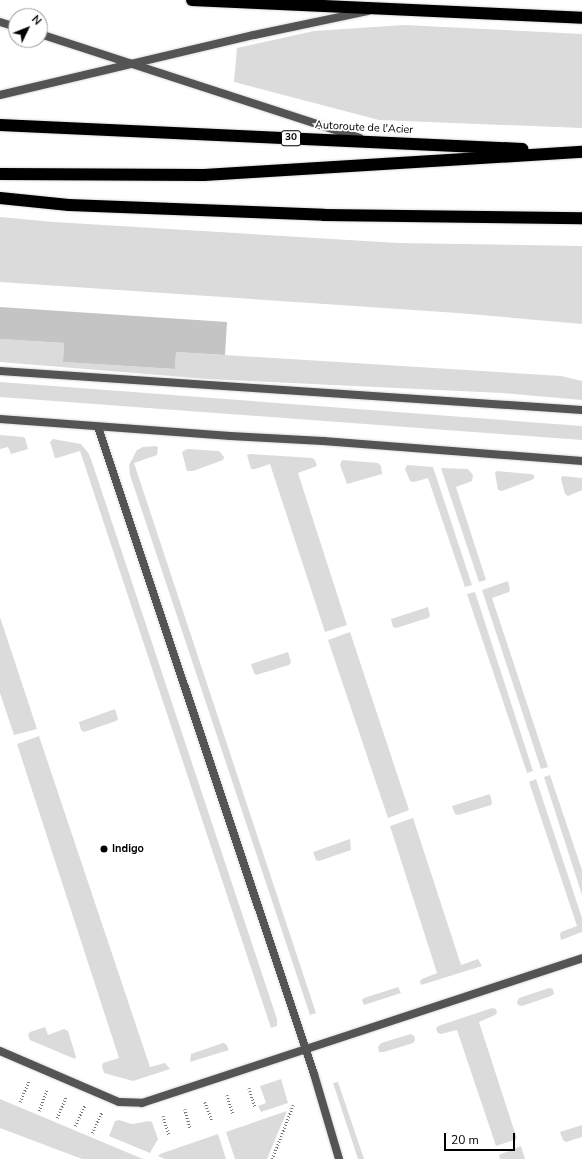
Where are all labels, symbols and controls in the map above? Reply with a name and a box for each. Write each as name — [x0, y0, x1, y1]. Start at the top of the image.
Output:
north arrow — [8, 8, 48, 48]
text: N — [28, 12, 45, 28]
street label: Autoroute de l'Acier — [314, 119, 414, 137]
road number: 30 — [281, 130, 301, 146]
place label: Indigo — [112, 842, 144, 856]
marker: Indigo — [99, 844, 109, 854]
scale bar — [446, 1125, 517, 1151]
text: 20 m — [451, 1132, 479, 1148]

